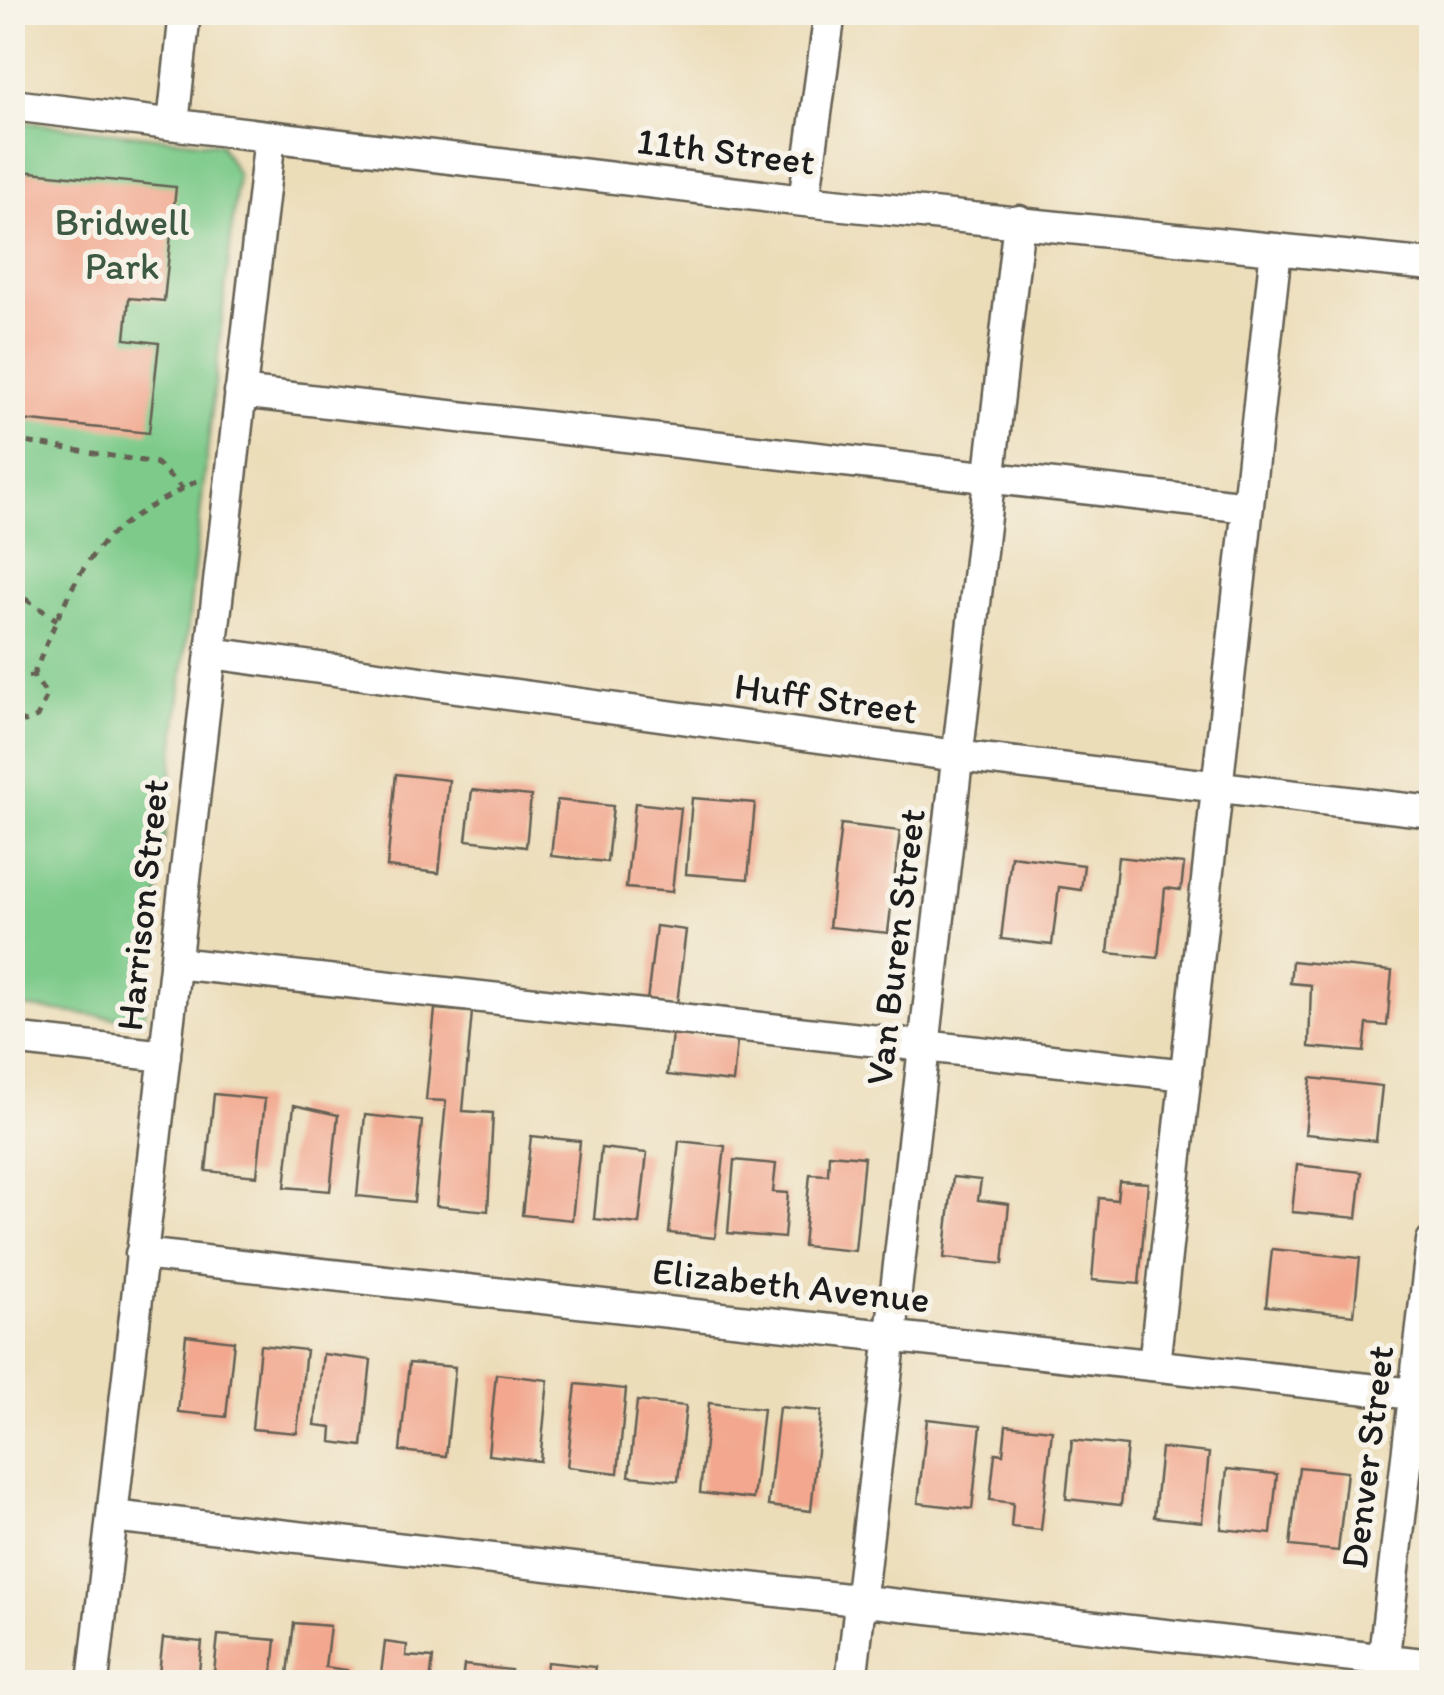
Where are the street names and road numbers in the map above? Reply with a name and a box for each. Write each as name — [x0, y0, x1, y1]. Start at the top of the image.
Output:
street label: 11th Street — [635, 117, 817, 185]
street label: Huff Street — [732, 662, 920, 734]
street label: Harrison Street — [106, 777, 178, 1033]
street label: Van Buren Street — [855, 806, 935, 1088]
street label: Elizabeth Avenue — [650, 1248, 932, 1322]
street label: Denver Street — [1330, 1343, 1404, 1571]

